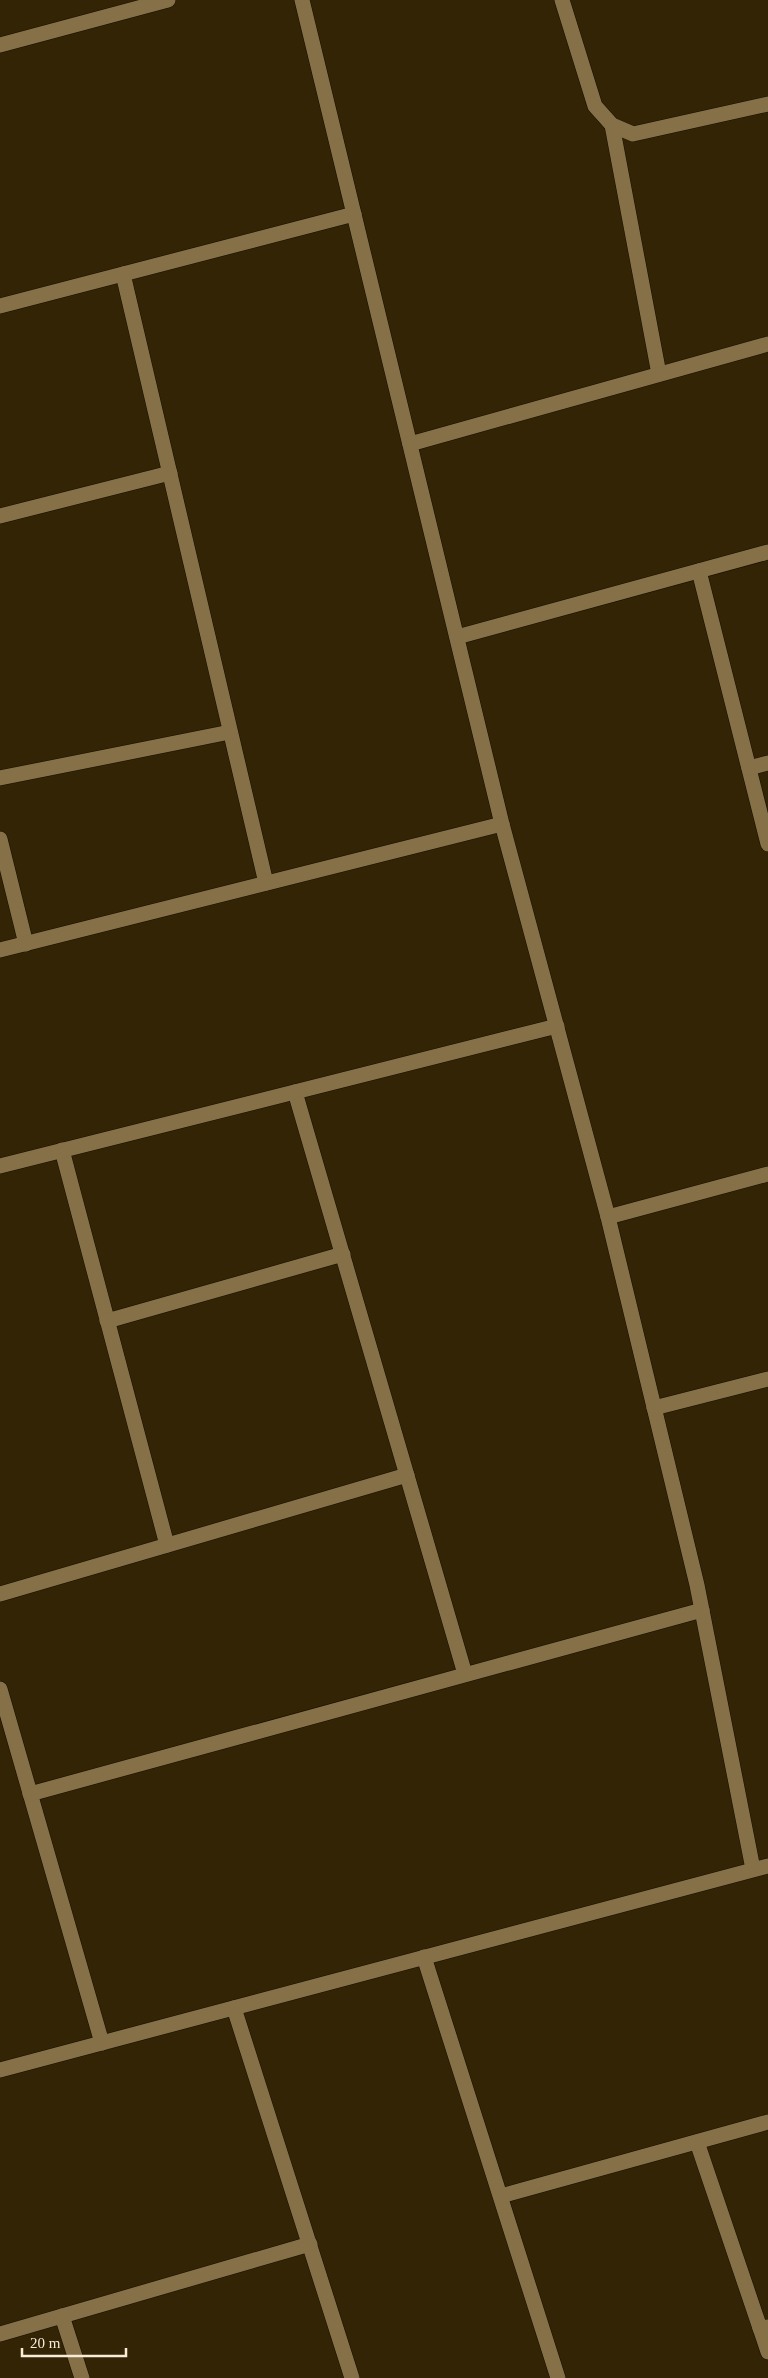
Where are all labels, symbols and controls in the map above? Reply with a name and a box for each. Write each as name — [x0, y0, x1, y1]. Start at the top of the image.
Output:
scale bar — [22, 2326, 126, 2358]
text: 20 m — [30, 2335, 61, 2351]

